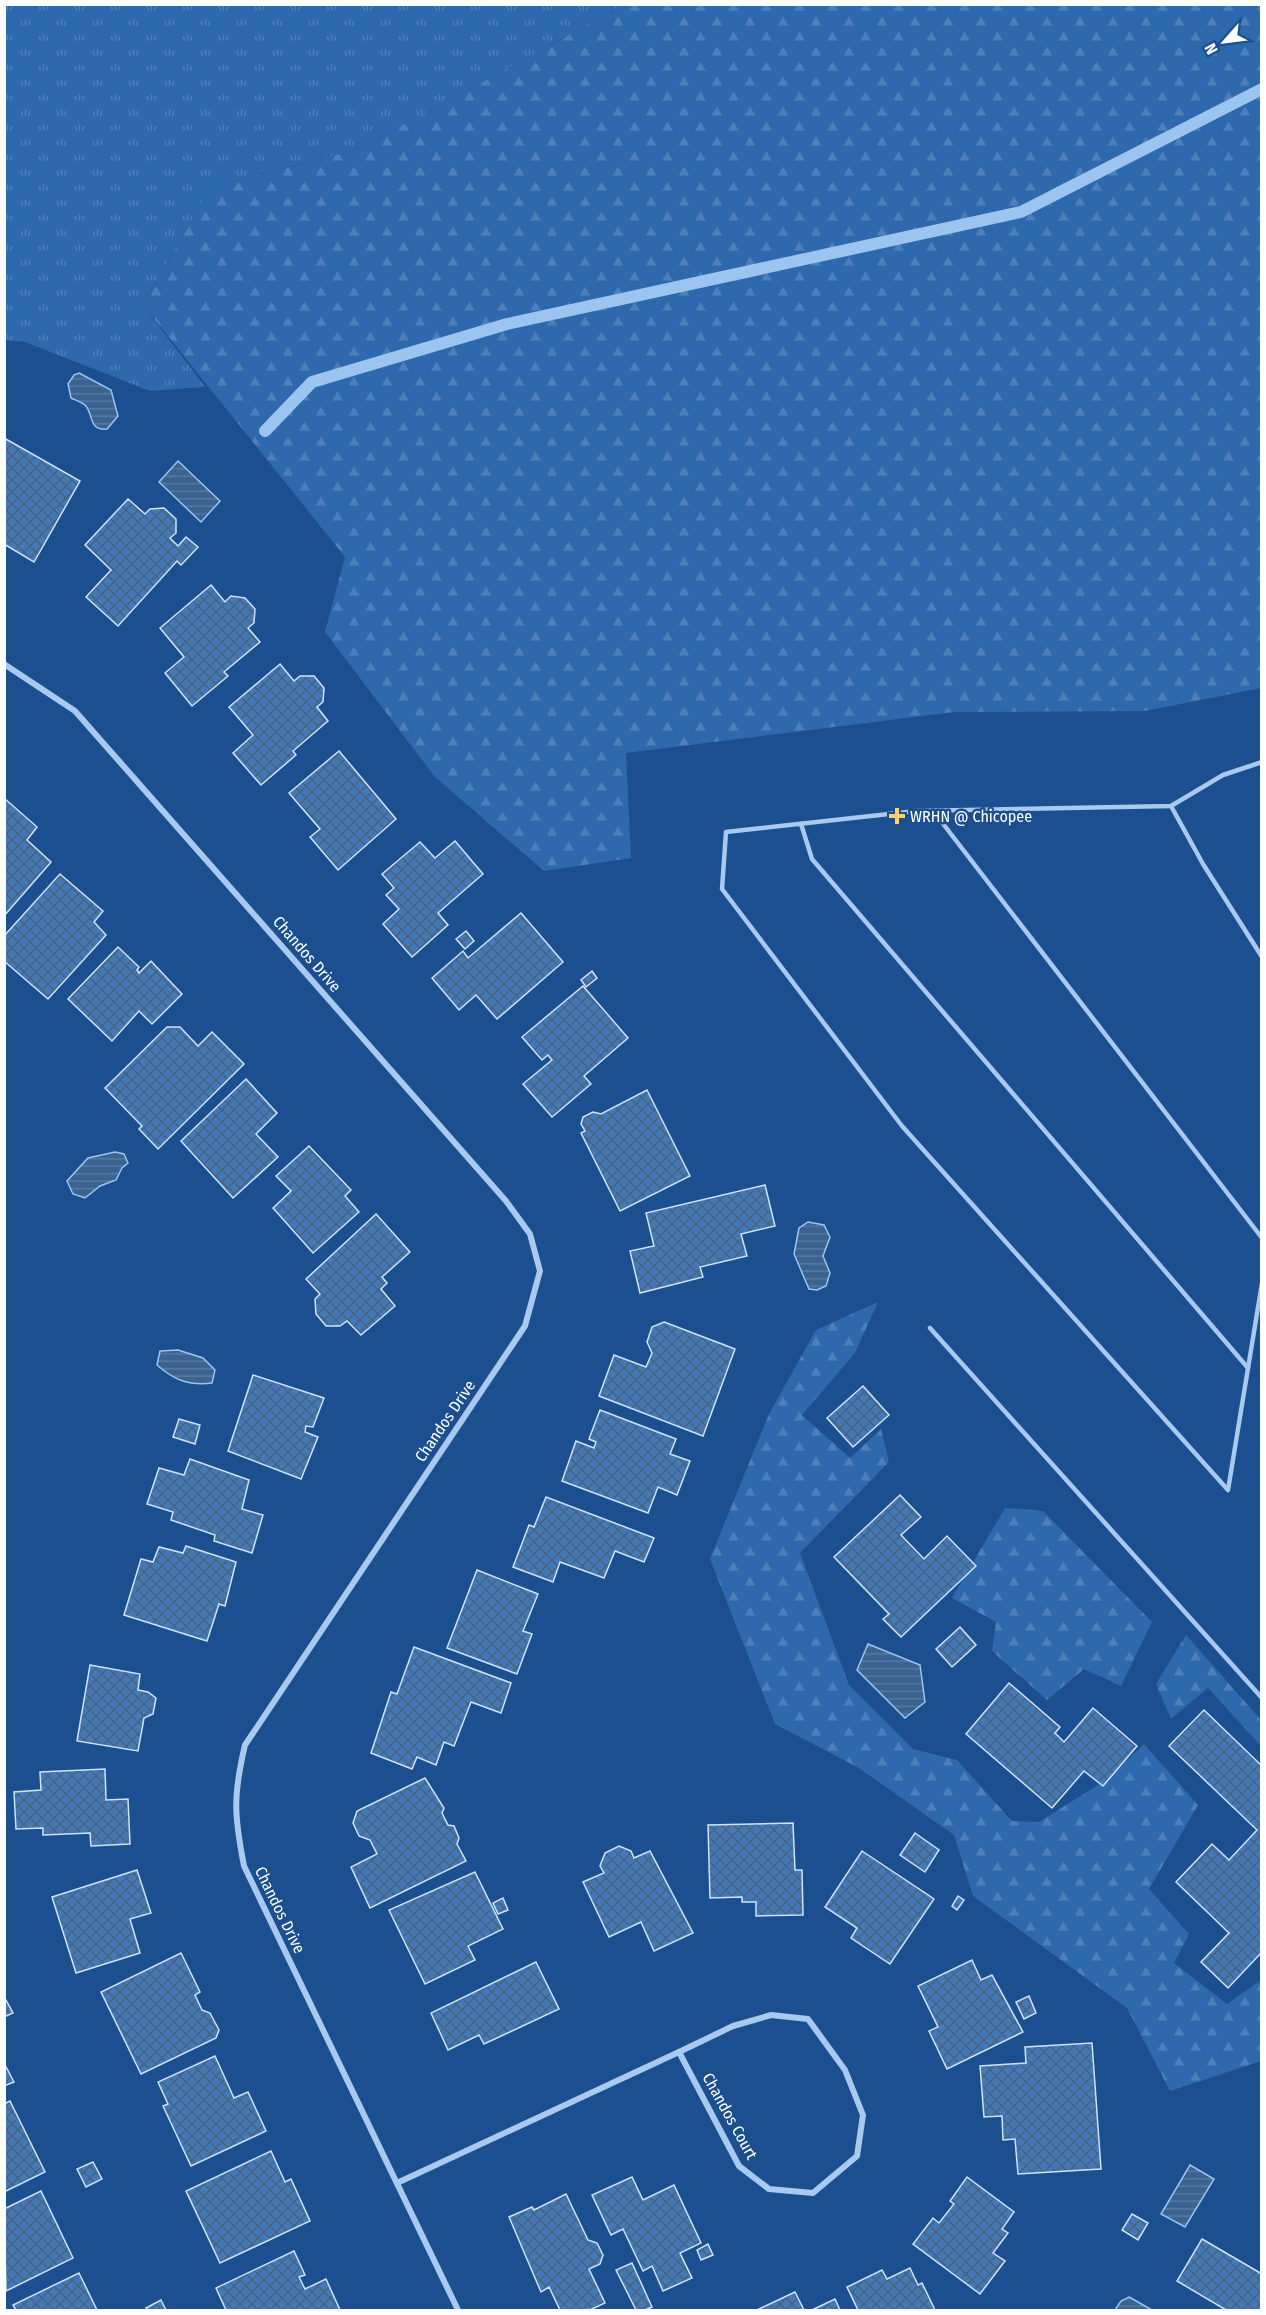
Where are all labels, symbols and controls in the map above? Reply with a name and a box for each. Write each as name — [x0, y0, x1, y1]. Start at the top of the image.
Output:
north arrow — [1194, 12, 1254, 72]
text: N — [1201, 40, 1222, 58]
marker: WRHN @ Chicopee — [888, 807, 906, 825]
place label: WRHN @ Chicopee — [910, 807, 1032, 826]
street label: Chandos Drive — [269, 912, 345, 996]
street label: Chandos Drive — [411, 1377, 479, 1465]
street label: Chandos Drive — [251, 1864, 309, 1957]
street label: Chandos Court — [698, 2070, 762, 2163]

